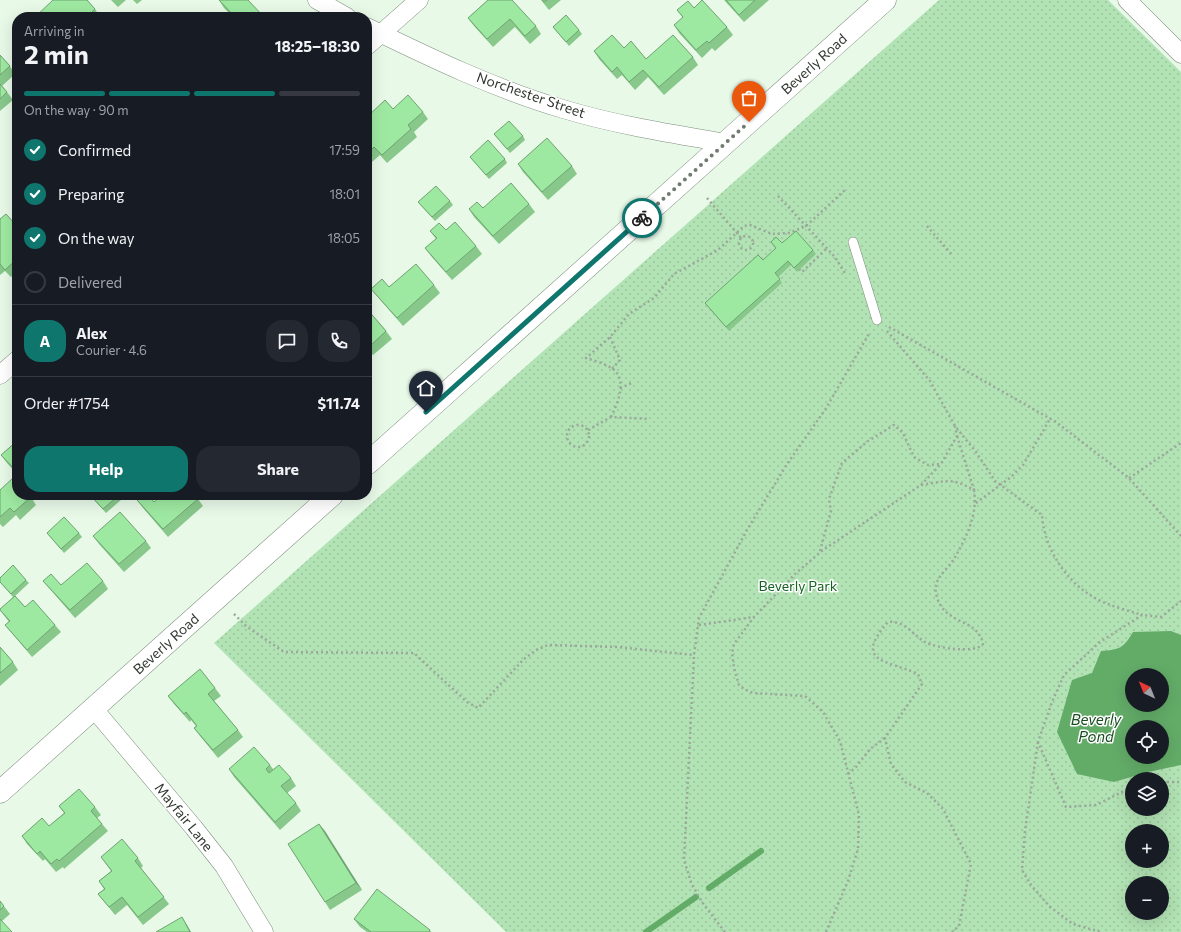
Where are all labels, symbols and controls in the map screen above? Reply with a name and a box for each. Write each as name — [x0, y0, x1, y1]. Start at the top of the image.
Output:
text: Arriving in — [24, 23, 84, 39]
street label: Beverly Road — [777, 30, 850, 97]
text: 18:25–18:30 — [275, 37, 360, 55]
text: 2 min — [24, 38, 89, 69]
street label: Norchester Street — [475, 68, 588, 121]
pin — [732, 81, 766, 122]
icon: bag — [738, 87, 760, 109]
text: On the way · 90 m — [24, 102, 129, 118]
icon: check — [24, 139, 46, 161]
text: Confirmed — [58, 141, 131, 159]
text: 17:59 — [329, 142, 360, 158]
icon: check — [24, 183, 46, 205]
text: Preparing — [58, 185, 124, 203]
text: 18:01 — [329, 186, 360, 202]
courier — [622, 198, 662, 238]
icon: bike — [631, 207, 653, 229]
icon: check — [24, 227, 46, 249]
text: On the way — [58, 229, 135, 247]
text: 18:05 — [328, 230, 360, 246]
text: Delivered — [58, 273, 122, 291]
button: chat — [266, 320, 308, 362]
button: phone — [318, 320, 360, 362]
text: Alex — [76, 324, 107, 342]
text: A — [40, 332, 50, 350]
text: Courier · 4.6 — [76, 342, 147, 358]
pin — [409, 371, 443, 412]
icon: home — [415, 377, 437, 399]
text: Order #1754 — [24, 394, 110, 412]
text: $11.74 — [317, 394, 360, 412]
button: Help — [24, 446, 188, 492]
button: Share — [196, 446, 360, 492]
park label: Beverly Park — [759, 577, 838, 594]
street label: Beverly Road — [129, 610, 202, 677]
north arrow — [1125, 668, 1169, 712]
map controls — [1125, 668, 1169, 920]
water label: Beverly Pond — [1071, 710, 1122, 745]
button: locate — [1125, 720, 1169, 764]
button: layers — [1125, 772, 1169, 816]
street label: Mayfair Lane — [152, 779, 217, 854]
button: + — [1125, 824, 1169, 868]
button: − — [1125, 876, 1169, 920]

